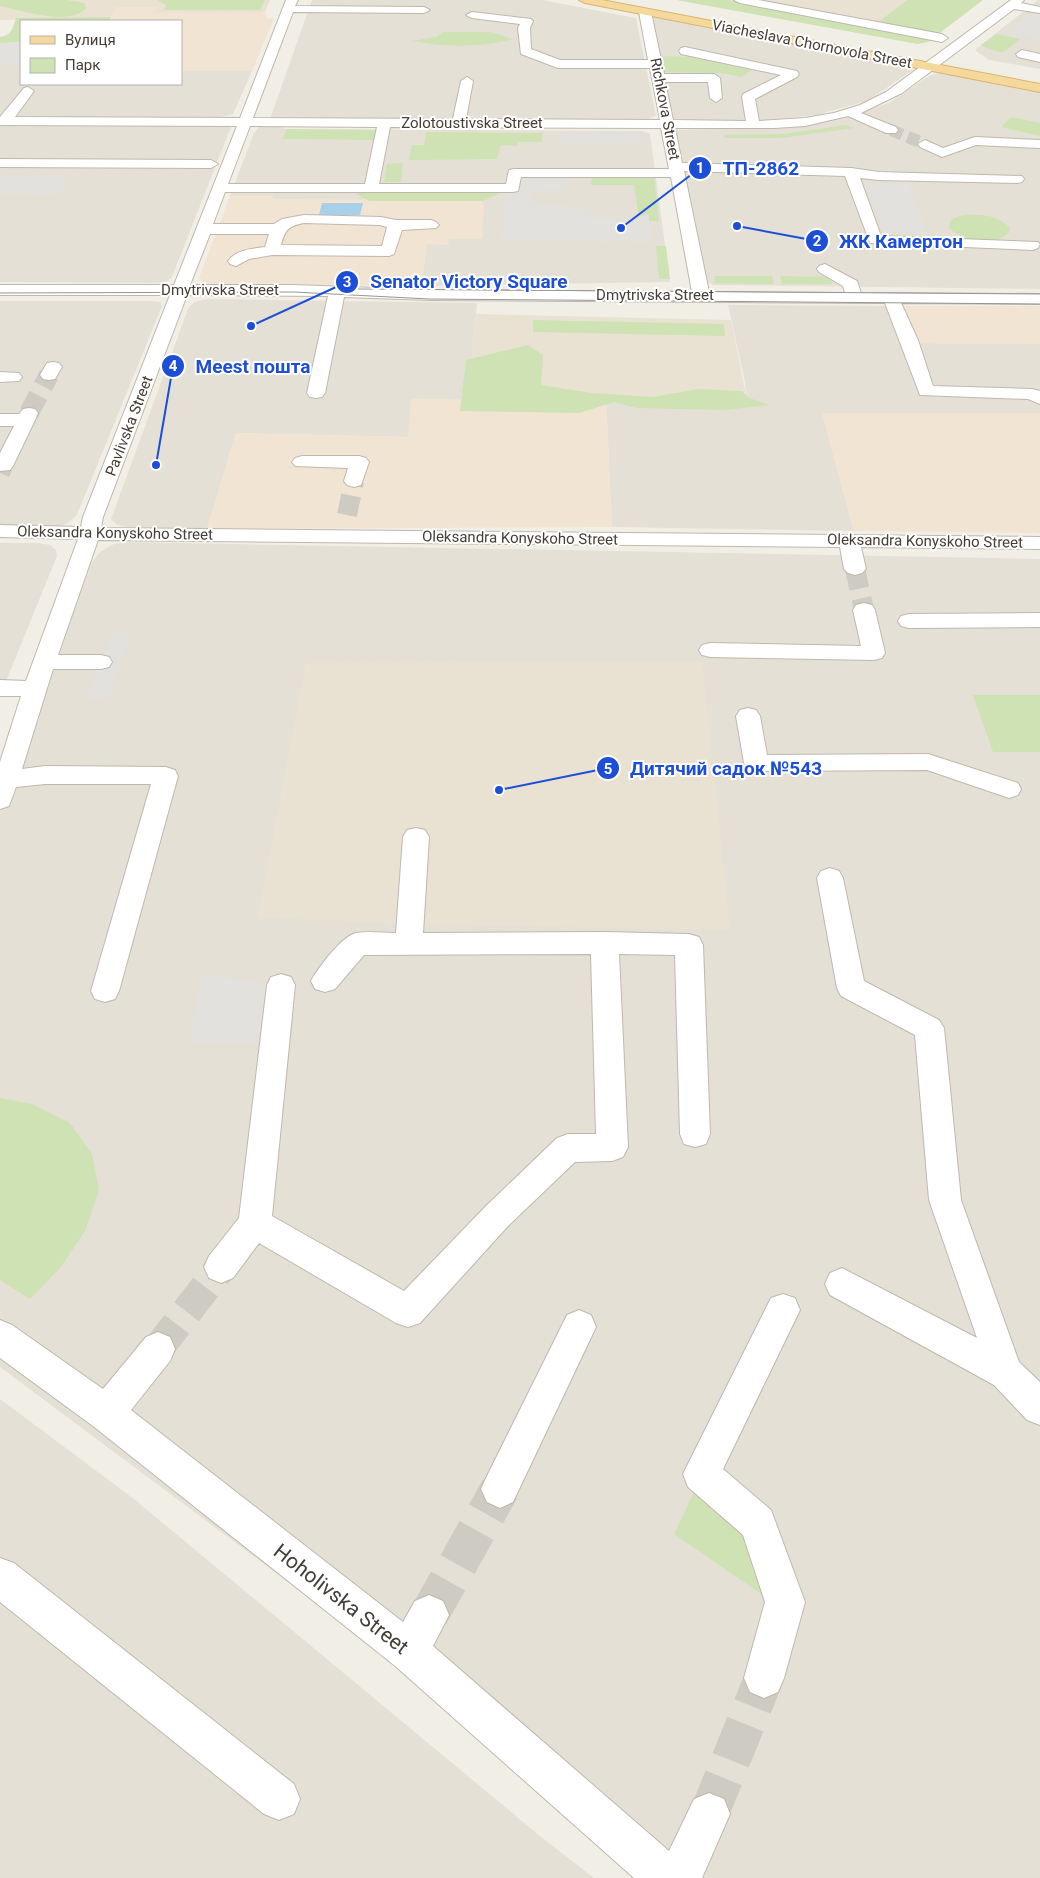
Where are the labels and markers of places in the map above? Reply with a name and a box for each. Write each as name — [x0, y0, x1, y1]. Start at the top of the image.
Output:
callout: ТП-2862 — [687, 151, 809, 185]
callout: ЖК Камертон — [804, 224, 973, 258]
callout: Senator Victory Square — [335, 265, 577, 299]
callout: Meest пошта — [161, 349, 321, 383]
callout: Дитячий садок №543 — [595, 751, 832, 785]

